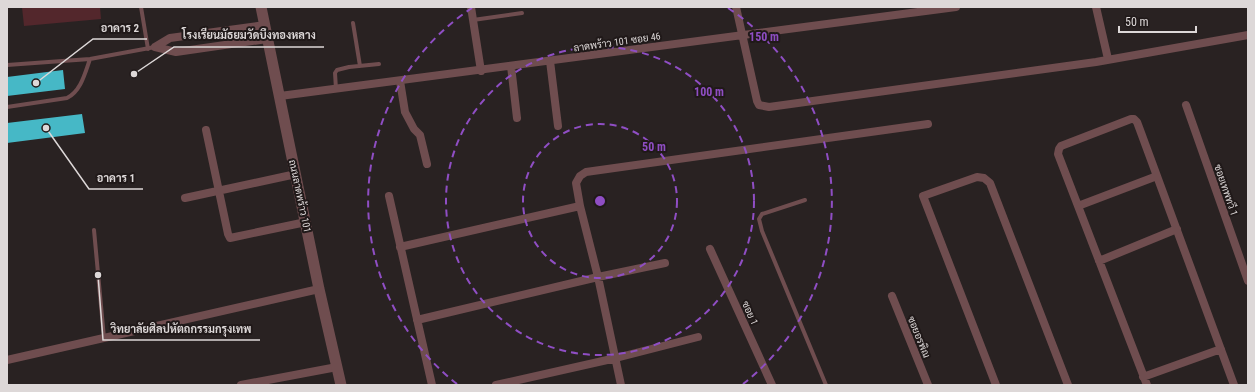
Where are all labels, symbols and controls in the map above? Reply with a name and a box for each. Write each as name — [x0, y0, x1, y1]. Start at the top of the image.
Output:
scale bar — [1119, 8, 1196, 34]
text: 50 m — [1125, 15, 1149, 29]
callout: อาคาร 2 — [93, 16, 147, 39]
text: อาคาร 2 — [101, 22, 140, 35]
callout: โรงเรียนมัธยมวัดบึงทองหลาง — [174, 24, 324, 47]
text: โรงเรียนมัธยมวัดบึงทองหลาง — [181, 27, 316, 42]
street label: ลาดพร้าว 101 ซอย 46 — [573, 29, 661, 54]
text: 150 m — [749, 30, 779, 44]
text: 100 m — [694, 85, 724, 99]
text: 50 m — [642, 140, 666, 154]
street label: ถนนลาดพร้าว 101 — [287, 158, 314, 233]
street label: ซอยเทพทวี 1 — [1212, 163, 1241, 217]
callout: อาคาร 1 — [89, 166, 143, 189]
text: อาคาร 1 — [97, 172, 135, 185]
centre of rings — [593, 194, 607, 208]
street label: ซอย 1 — [740, 299, 760, 327]
street label: ซอยอรพิณ — [906, 315, 932, 359]
callout: วิทยาลัยศิลปหัตถกรรมกรุงเทพ — [103, 317, 260, 340]
text: วิทยาลัยศิลปหัตถกรรมกรุงเทพ — [109, 322, 251, 337]

